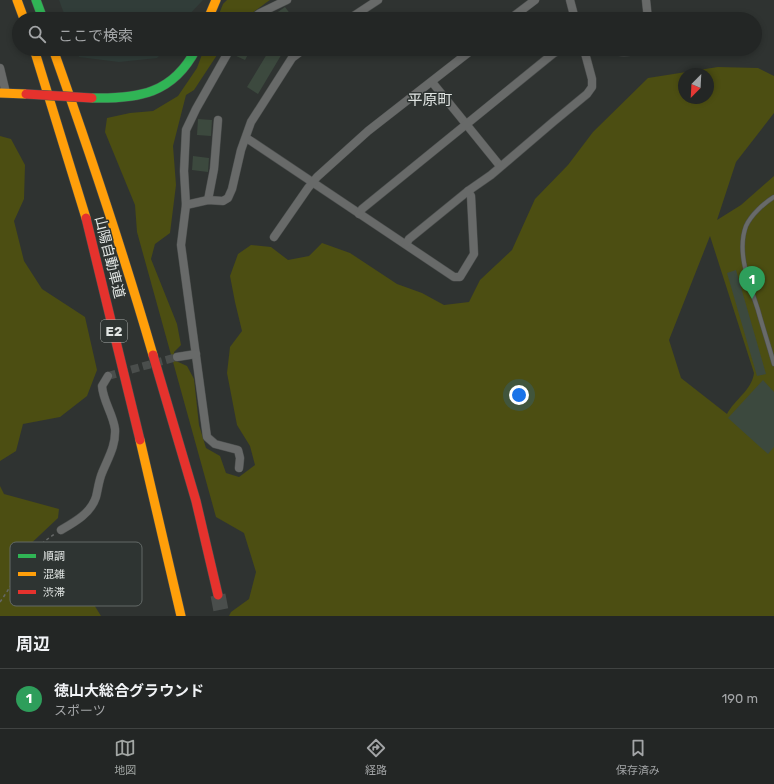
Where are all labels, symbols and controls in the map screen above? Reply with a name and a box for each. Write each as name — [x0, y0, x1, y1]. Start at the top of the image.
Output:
search box — [12, 12, 762, 56]
icon: search — [26, 23, 48, 45]
text: ここで検索 — [58, 27, 133, 45]
north arrow — [678, 68, 714, 104]
district label: 平原町 — [407, 91, 453, 109]
street label: 山陽自動車道 — [91, 214, 128, 300]
pin: 1 — [739, 266, 765, 299]
road number: E2 — [101, 320, 127, 342]
your location — [509, 385, 529, 405]
legend — [10, 542, 142, 606]
text: 順調 — [43, 550, 65, 563]
text: 混雑 — [43, 568, 65, 581]
text: 渋滞 — [43, 586, 65, 599]
text: 周辺 — [16, 634, 50, 654]
text: 徳山大総合グラウンド — [54, 682, 204, 700]
text: 1 — [26, 691, 32, 706]
text: 190 m — [722, 691, 758, 706]
text: スポーツ — [54, 703, 106, 718]
tab: 地図 — [114, 737, 136, 777]
tab: 経路 — [365, 737, 387, 777]
tab: 保存済み — [616, 737, 660, 777]

